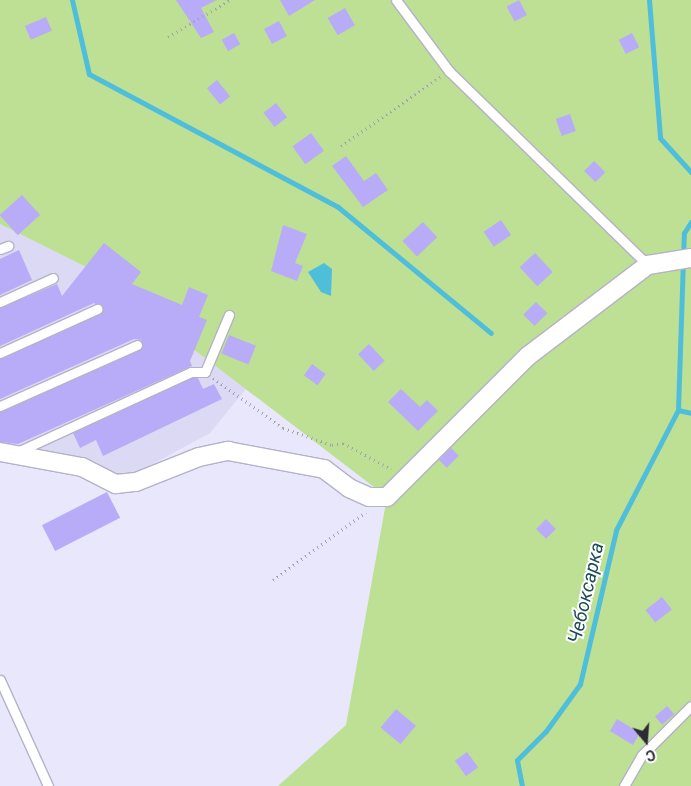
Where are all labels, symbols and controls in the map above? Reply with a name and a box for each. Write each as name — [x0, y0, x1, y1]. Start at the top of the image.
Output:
water label: Чебоксарка — [563, 540, 609, 646]
north arrow — [621, 716, 671, 766]
text: С — [644, 746, 657, 764]

